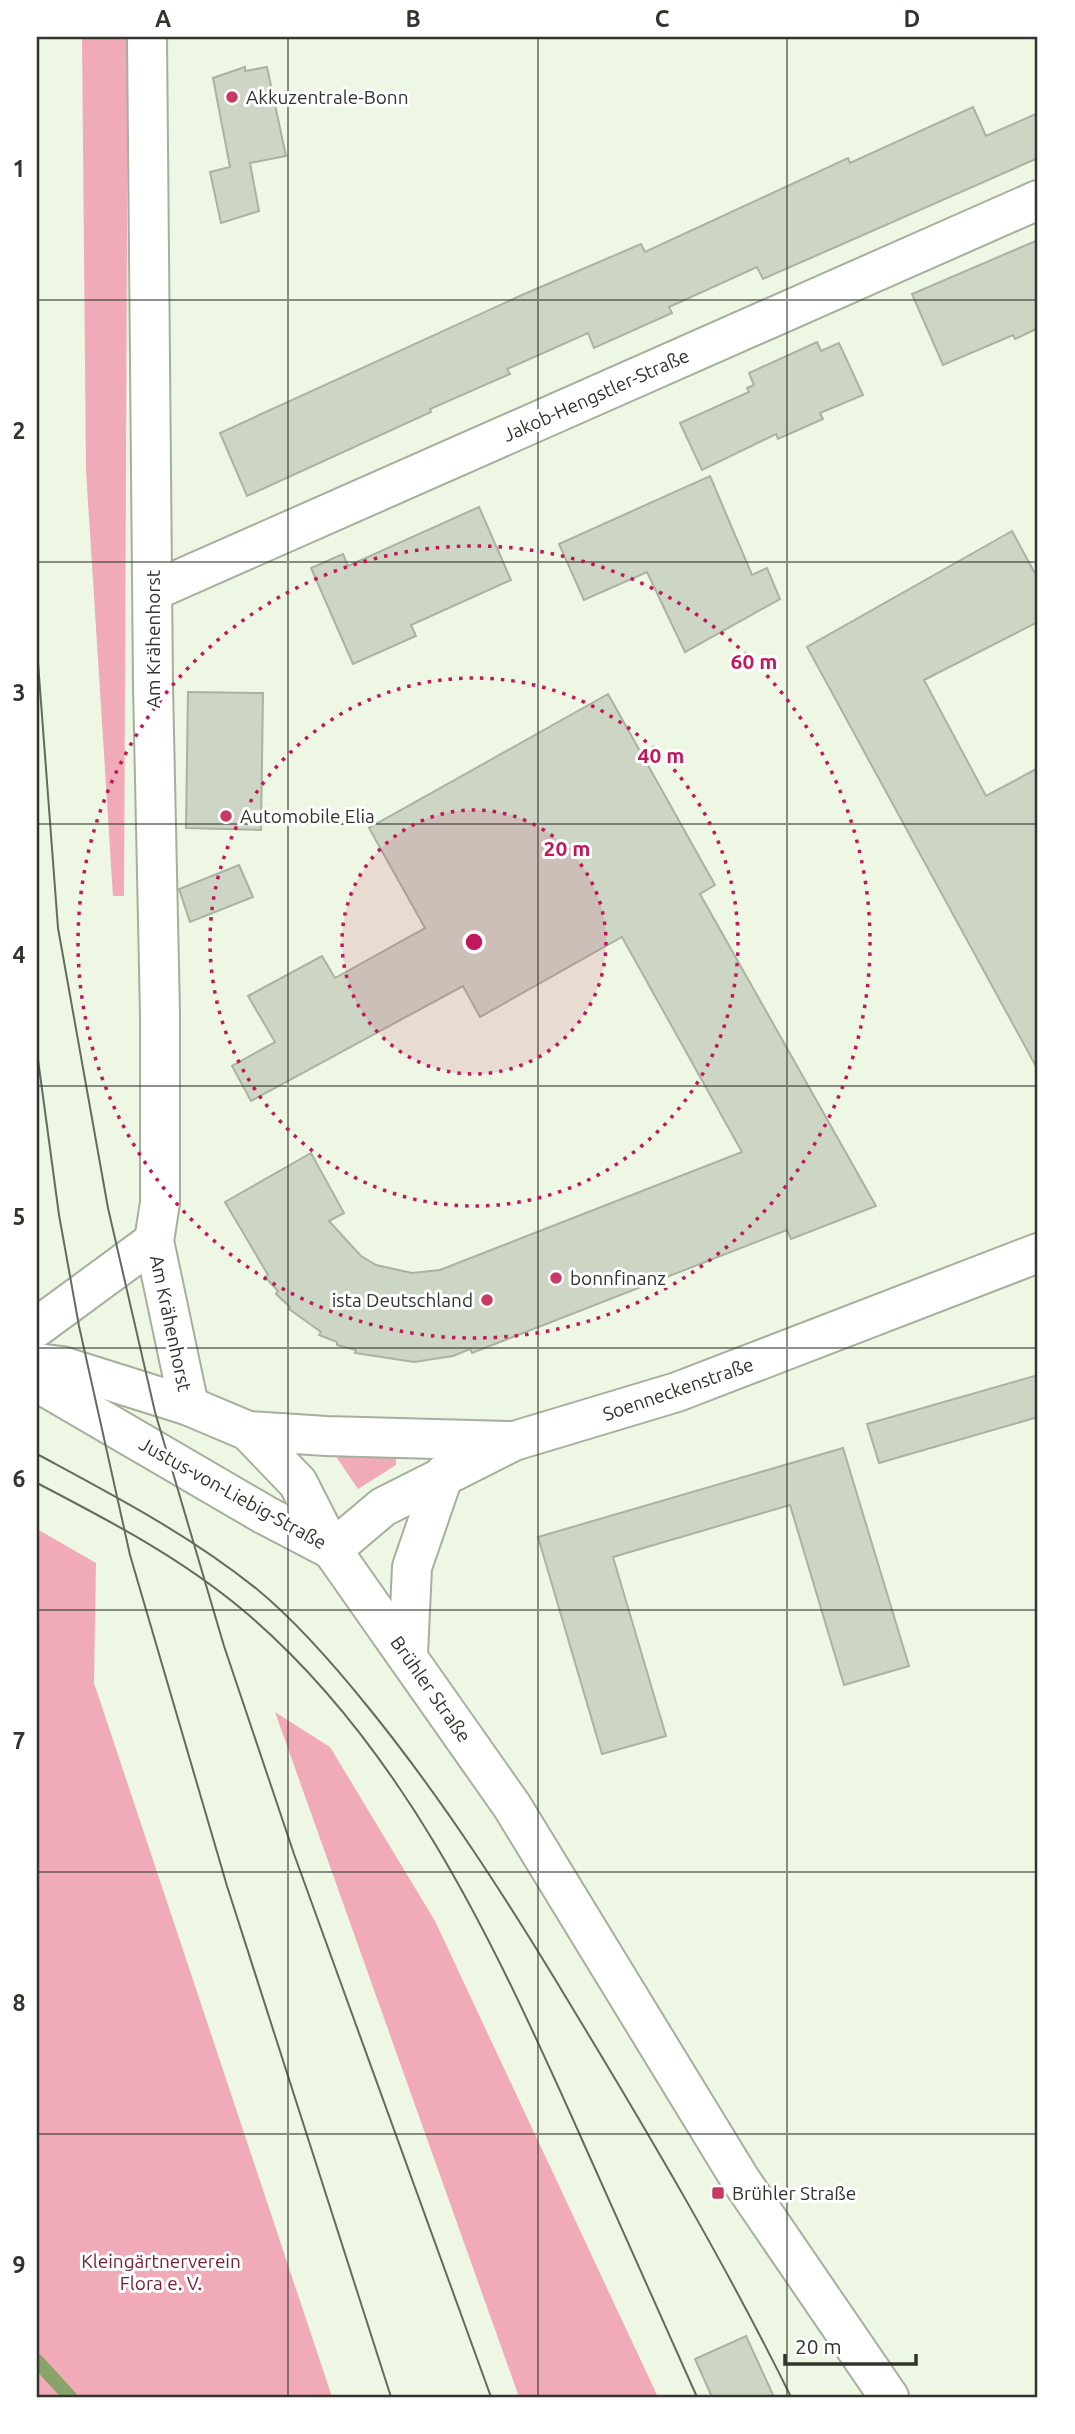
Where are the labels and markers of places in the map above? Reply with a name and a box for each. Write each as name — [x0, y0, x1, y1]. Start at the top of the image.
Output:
place label: Akkuzentrale-Bonn — [246, 86, 409, 108]
marker: Akkuzentrale-Bonn — [224, 89, 240, 105]
place label: Automobile Elia — [240, 805, 375, 827]
marker: Automobile Elia — [218, 808, 234, 824]
centre of rings — [462, 930, 486, 954]
place label: bonnfinanz — [570, 1267, 666, 1289]
marker: bonnfinanz — [548, 1270, 564, 1286]
place label: ista Deutschland — [332, 1289, 473, 1311]
marker: ista Deutschland — [479, 1292, 495, 1308]
place label: Brühler Straße — [732, 2182, 856, 2204]
marker: Brühler Straße — [710, 2185, 726, 2201]

